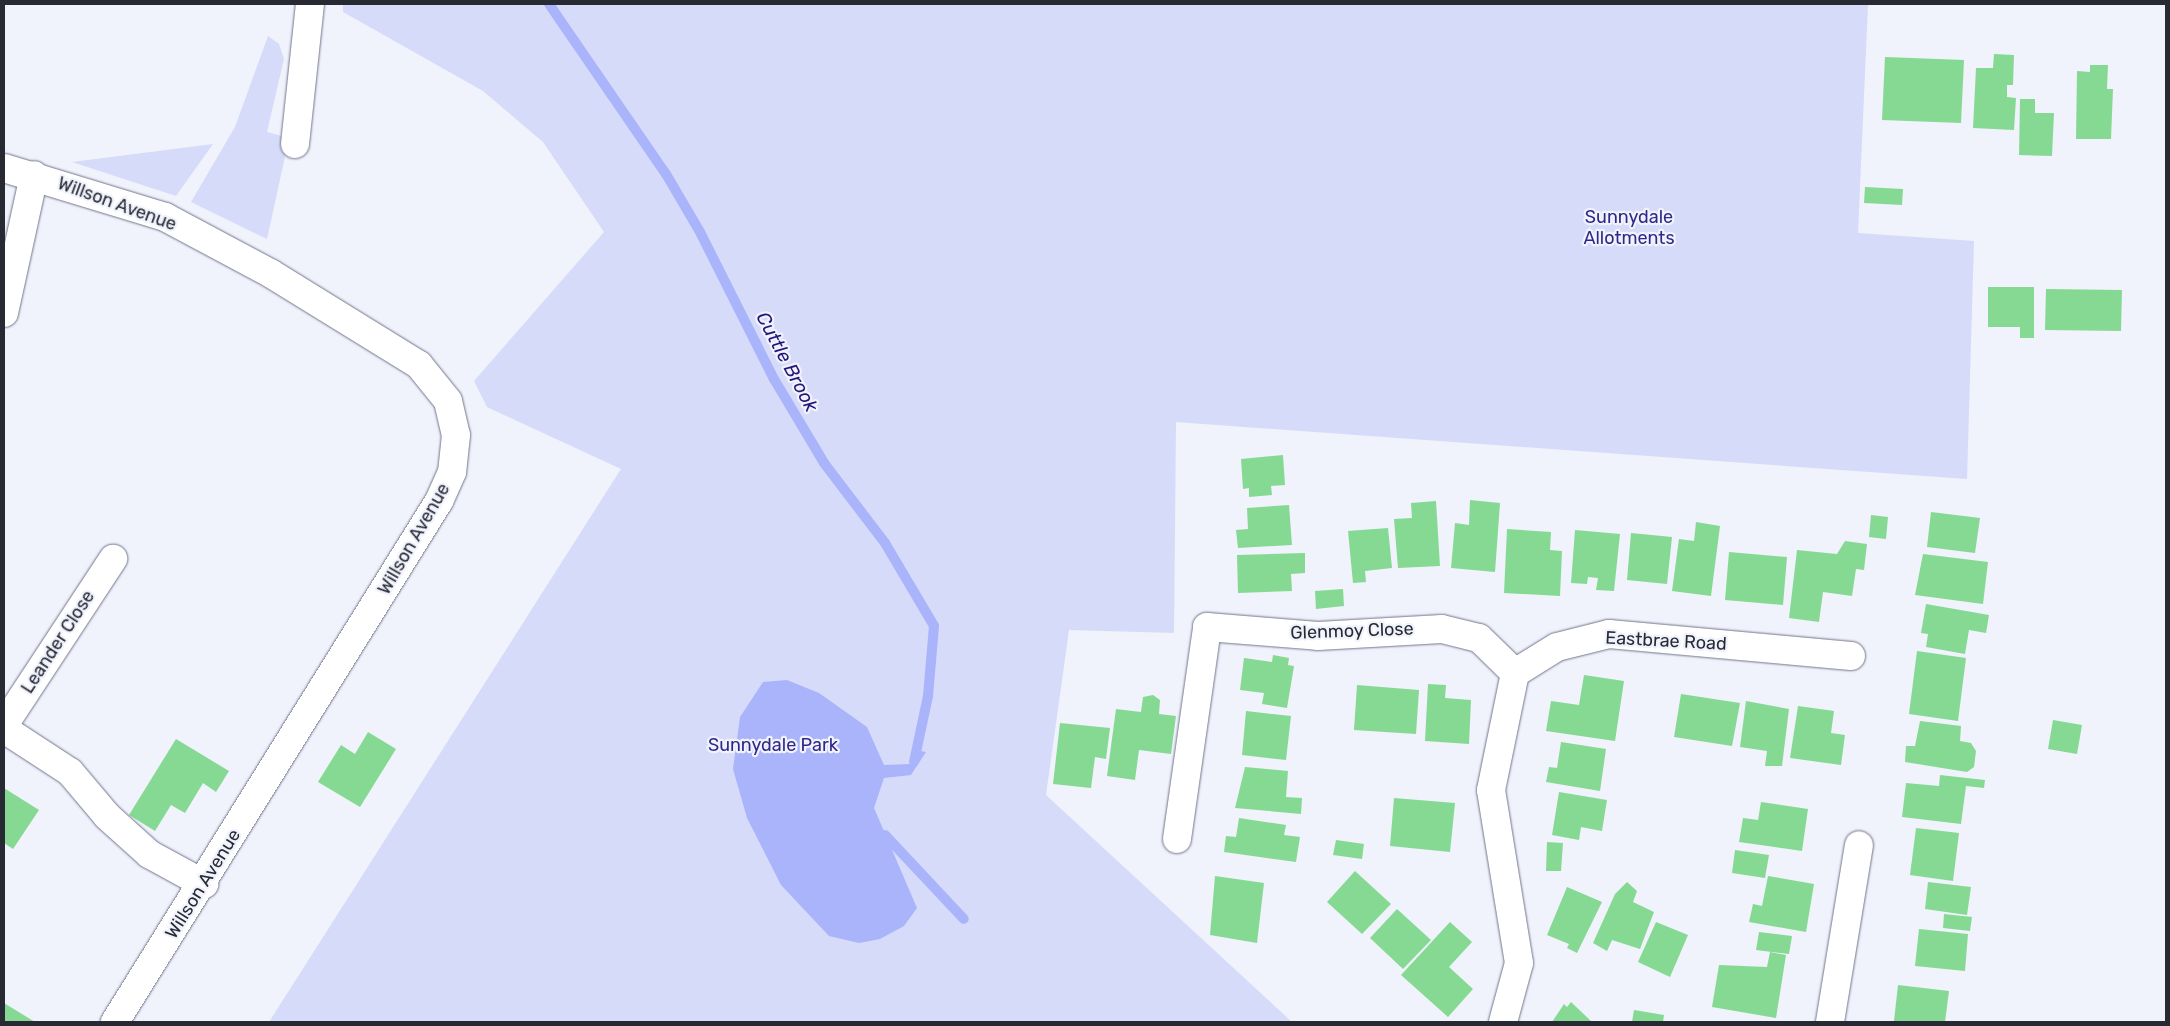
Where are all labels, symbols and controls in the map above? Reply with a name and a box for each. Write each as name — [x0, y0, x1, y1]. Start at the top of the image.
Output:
street label: Willson Avenue — [54, 172, 180, 236]
park label: Sunnydale Allotments — [1583, 207, 1675, 250]
water label: Cuttle Brook — [751, 308, 823, 416]
street label: Willson Avenue — [373, 479, 455, 599]
street label: Leander Close — [17, 586, 99, 698]
street label: Glenmoy Close — [1290, 618, 1414, 644]
street label: Eastbrae Road — [1605, 627, 1727, 655]
park label: Sunnydale Park — [708, 734, 838, 756]
street label: Willson Avenue — [161, 825, 245, 943]

